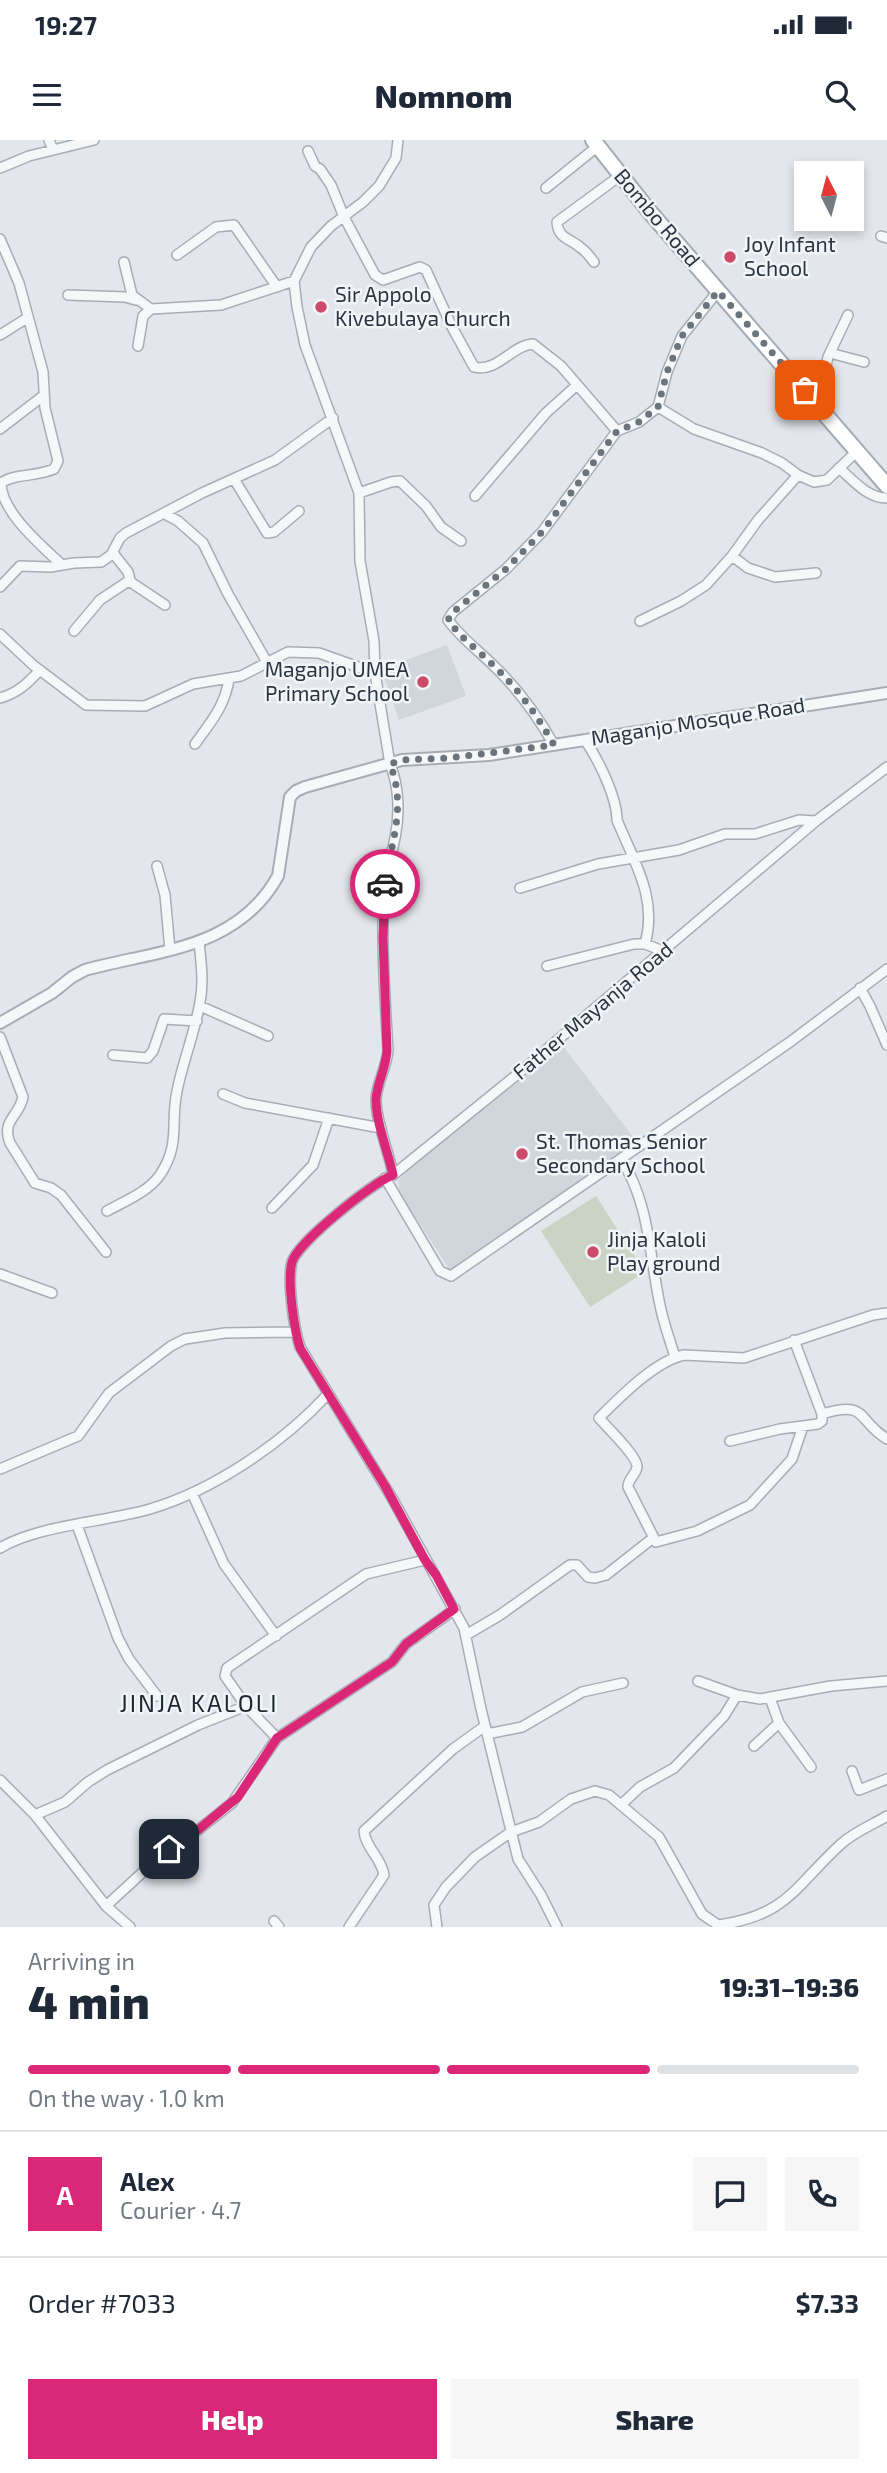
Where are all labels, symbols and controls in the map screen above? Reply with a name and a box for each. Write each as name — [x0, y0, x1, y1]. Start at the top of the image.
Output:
text: 19:27 — [35, 9, 97, 40]
icon: menu — [28, 76, 66, 114]
text: Nomnom — [375, 76, 512, 114]
icon: search — [821, 76, 859, 114]
north arrow — [794, 161, 864, 231]
map controls — [794, 161, 864, 231]
street label: Bombo Road — [610, 163, 706, 271]
place label: Joy Infant School — [744, 231, 836, 280]
marker: Joy Infant School — [722, 249, 738, 265]
place label: Sir Appolo Kivebulaya Church — [335, 281, 511, 330]
marker: Sir Appolo Kivebulaya Church — [313, 299, 329, 315]
pin — [775, 360, 835, 420]
icon: bag — [786, 371, 824, 409]
place label: Maganjo UMEA Primary School — [265, 656, 410, 705]
marker: Maganjo UMEA Primary School — [415, 674, 431, 690]
street label: Maganjo Mosque Road — [589, 691, 807, 751]
courier — [350, 849, 420, 919]
icon: car — [366, 865, 404, 903]
street label: Father Mayanja Road — [507, 936, 678, 1085]
place label: St. Thomas Senior Secondary School — [536, 1128, 708, 1177]
marker: St. Thomas Senior Secondary School — [514, 1146, 530, 1162]
place label: Jinja Kaloli Play ground — [607, 1226, 720, 1275]
marker: Jinja Kaloli Play ground — [585, 1244, 601, 1260]
district label: JINJA KALOLI — [120, 1688, 278, 1717]
pin — [139, 1819, 199, 1879]
icon: home — [150, 1830, 188, 1868]
text: Arriving in — [28, 1947, 135, 1975]
text: 19:31–19:36 — [720, 1971, 859, 2002]
text: 4 min — [28, 1973, 150, 2028]
text: On the way · 1.0 km — [28, 2084, 225, 2112]
button: chat — [693, 2157, 767, 2231]
button: phone — [785, 2157, 859, 2231]
text: Alex — [120, 2165, 175, 2196]
text: A — [57, 2179, 73, 2210]
text: Courier · 4.7 — [120, 2196, 241, 2224]
text: Order #7033 — [28, 2287, 176, 2318]
text: $7.33 — [795, 2287, 859, 2318]
button: Help — [28, 2379, 437, 2459]
button: Share — [451, 2379, 859, 2459]

